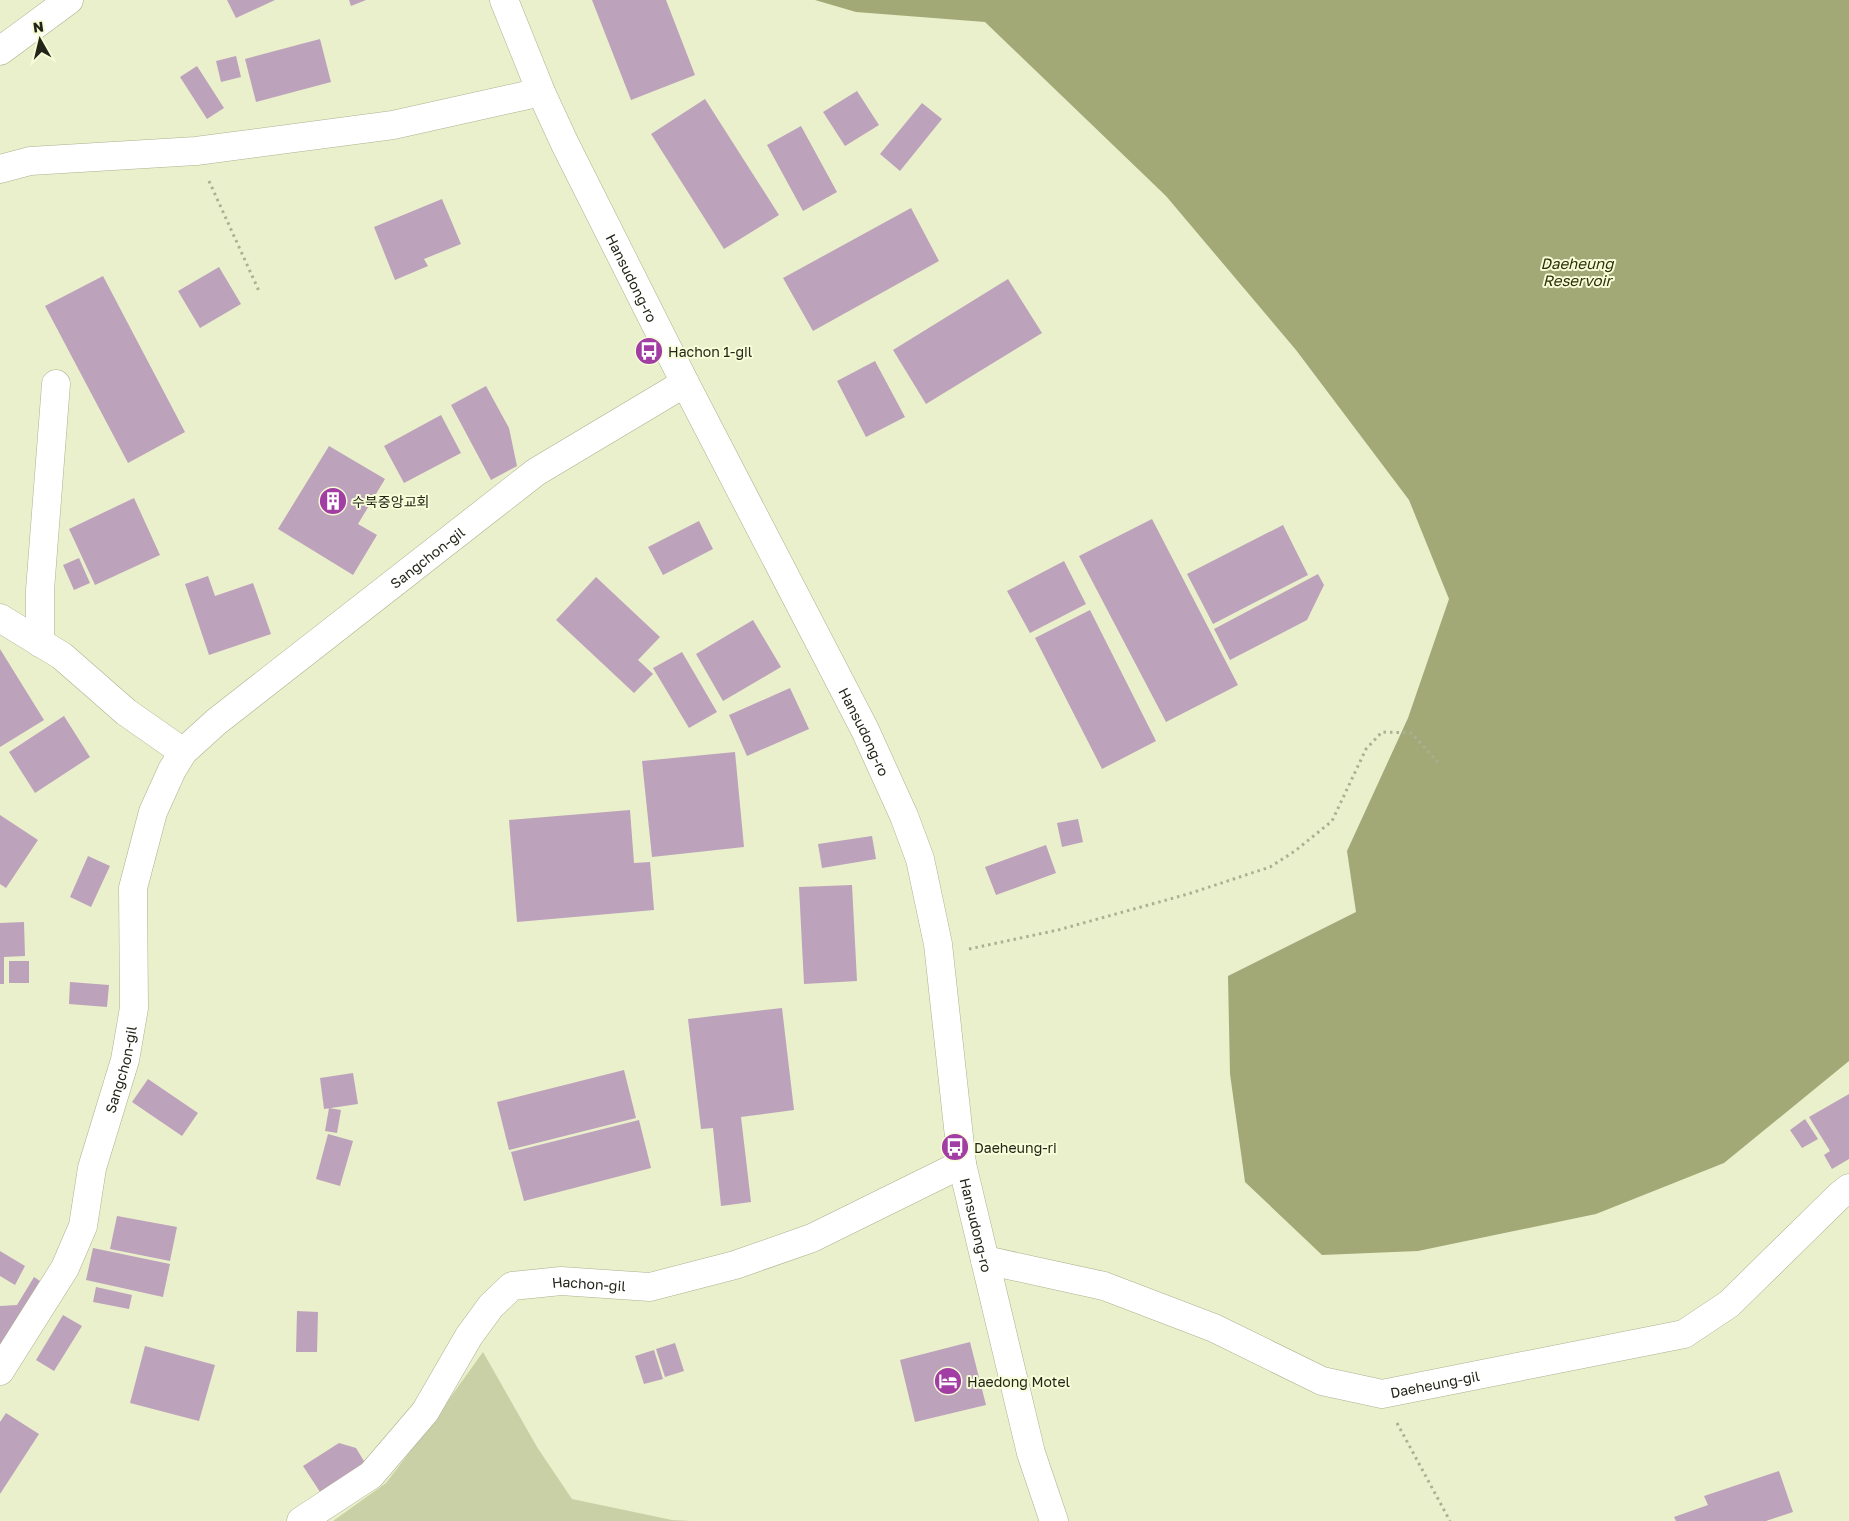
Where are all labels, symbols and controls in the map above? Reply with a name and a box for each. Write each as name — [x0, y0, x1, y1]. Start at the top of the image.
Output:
north arrow — [15, 15, 65, 65]
text: N — [32, 17, 45, 36]
street label: Hansudong-ro — [603, 231, 661, 325]
water label: Daeheung Reservoir — [1540, 254, 1615, 289]
bus stop icon: Hachon 1-gil — [634, 336, 664, 366]
place label: Hachon 1-gil — [668, 343, 752, 360]
building icon: 수북중앙교회 — [318, 486, 348, 516]
place label: 수북중앙교회 — [352, 493, 429, 510]
street label: Sangchon-gil — [386, 523, 468, 591]
street label: Hansudong-ro — [836, 684, 893, 779]
street label: Sangchon-gil — [101, 1024, 139, 1115]
bus stop icon: Daeheung-ri — [940, 1132, 970, 1162]
place label: Daeheung-ri — [974, 1139, 1057, 1156]
street label: Hansudong-ro — [957, 1176, 996, 1274]
street label: Hachon-gil — [551, 1272, 626, 1294]
hotel icon: Haedong Motel — [933, 1366, 963, 1396]
street label: Daeheung-gil — [1389, 1366, 1481, 1401]
place label: Haedong Motel — [967, 1373, 1070, 1390]

